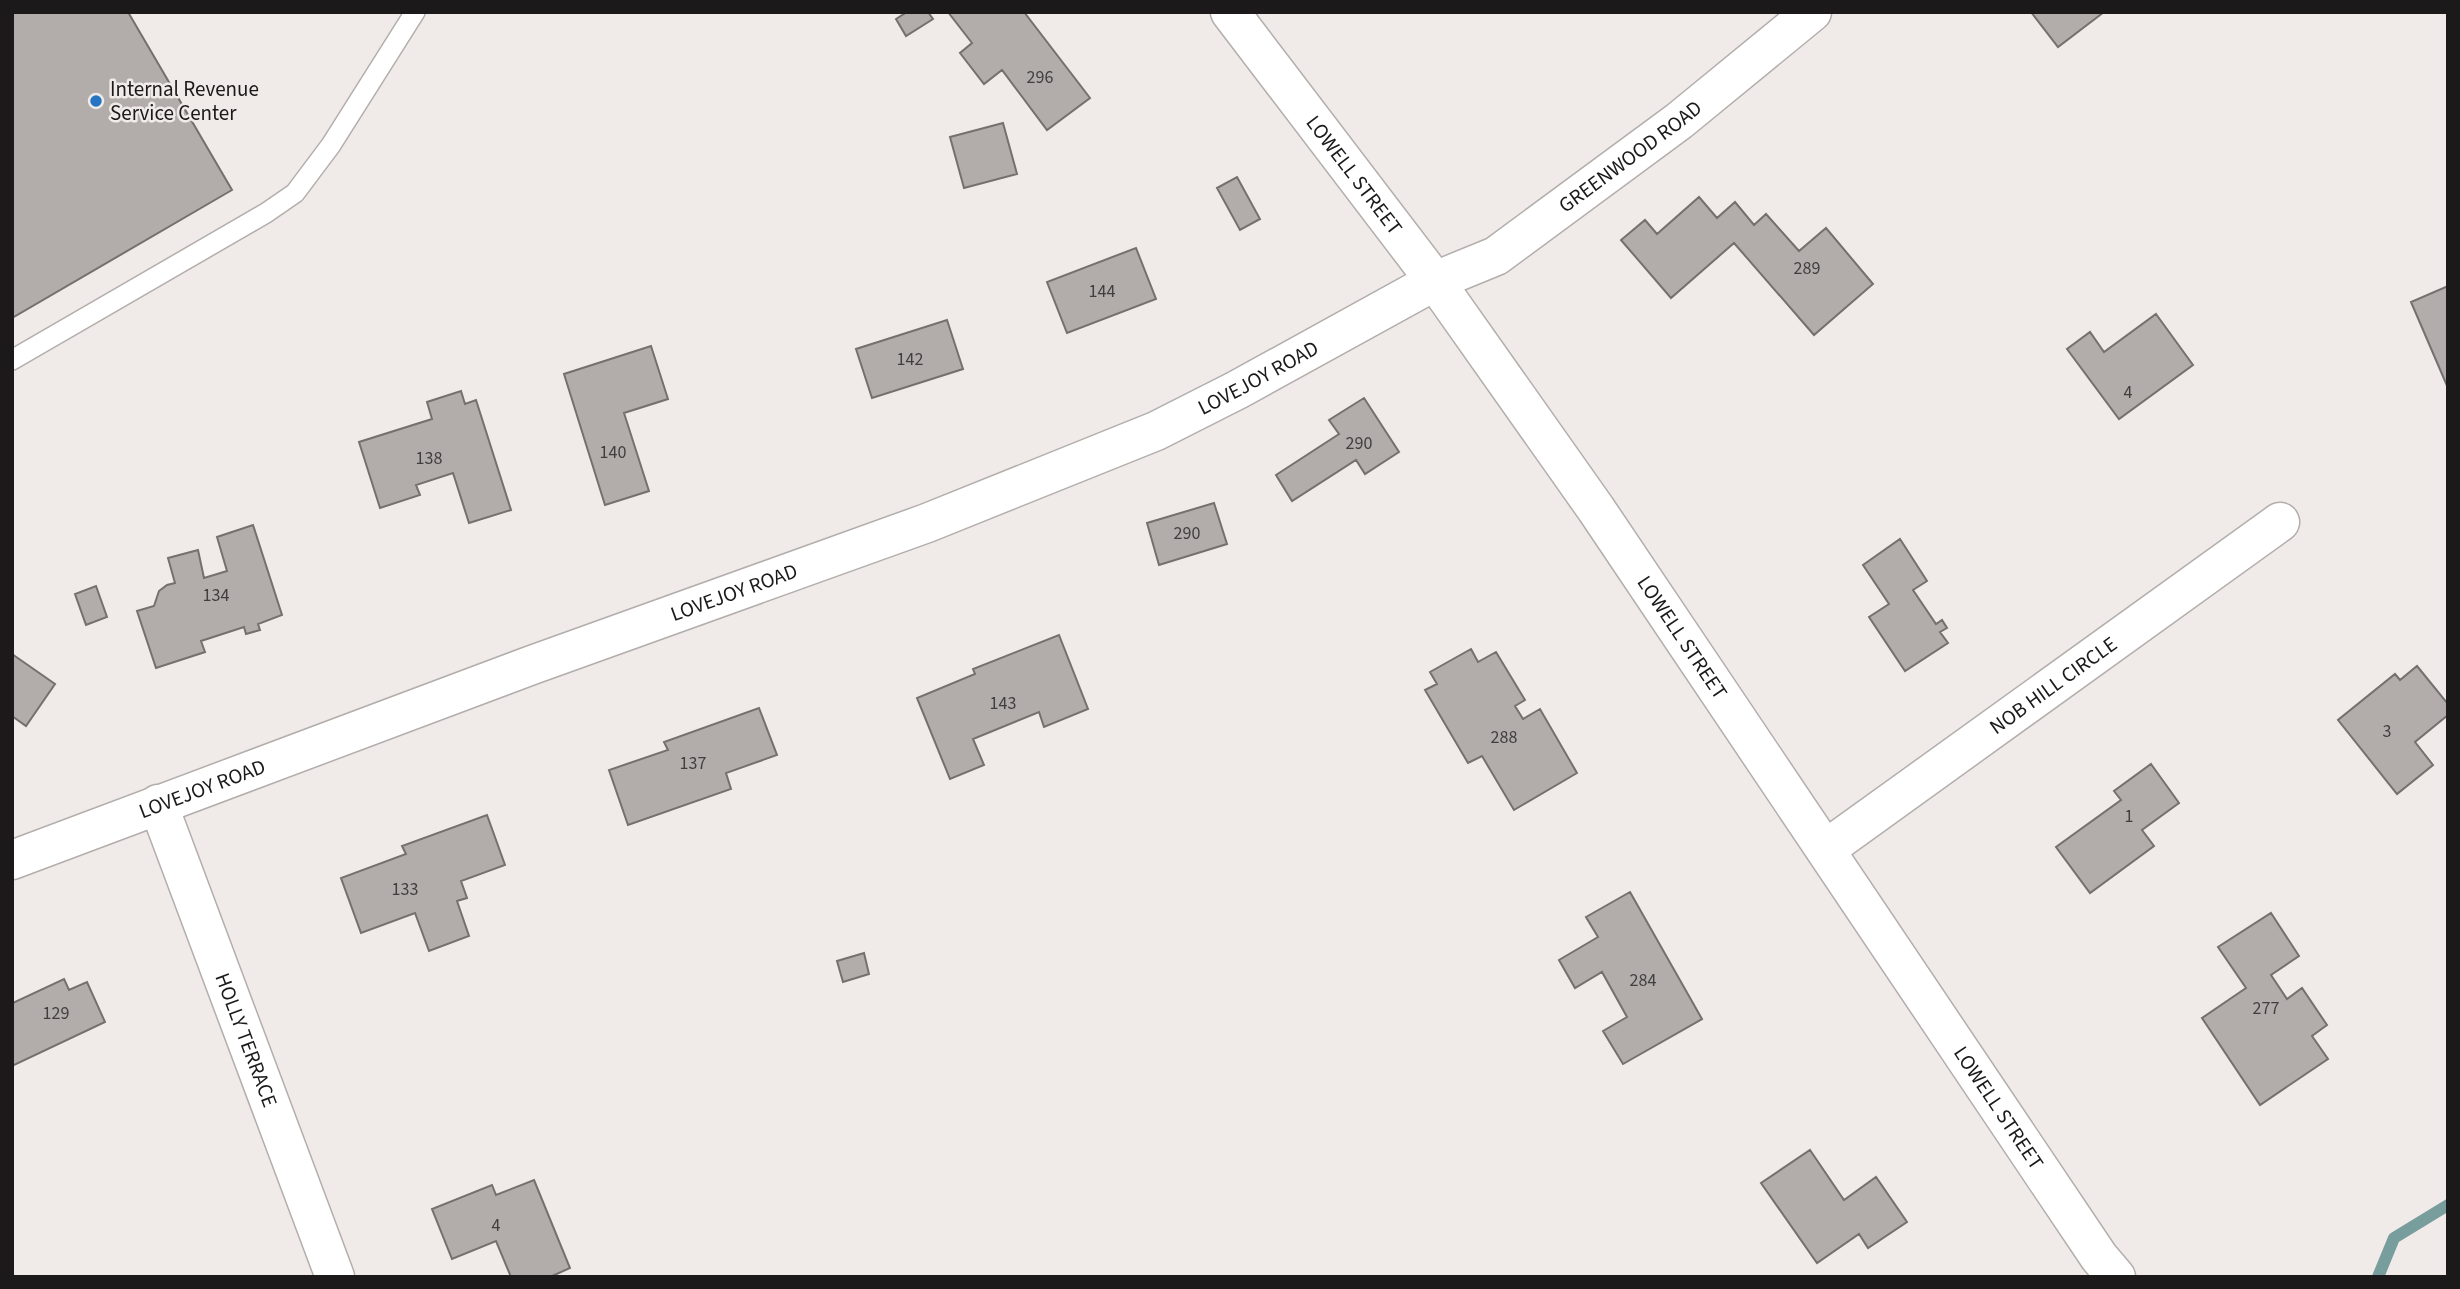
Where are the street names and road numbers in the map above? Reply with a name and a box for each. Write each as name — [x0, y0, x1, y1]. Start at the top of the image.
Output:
street label: GREENWOOD ROAD — [1552, 93, 1708, 220]
street label: LOWELL STREET — [1299, 109, 1410, 241]
street label: LOVEJOY ROAD — [1193, 333, 1324, 422]
street label: LOVEJOY ROAD — [666, 556, 802, 629]
street label: LOWELL STREET — [1630, 570, 1735, 705]
street label: NOB HILL CIRCLE — [1983, 629, 2123, 742]
street label: LOVEJOY ROAD — [134, 751, 270, 826]
street label: HOLLY TERRACE — [208, 969, 285, 1111]
street label: LOWELL STREET — [1946, 1040, 2051, 1176]

